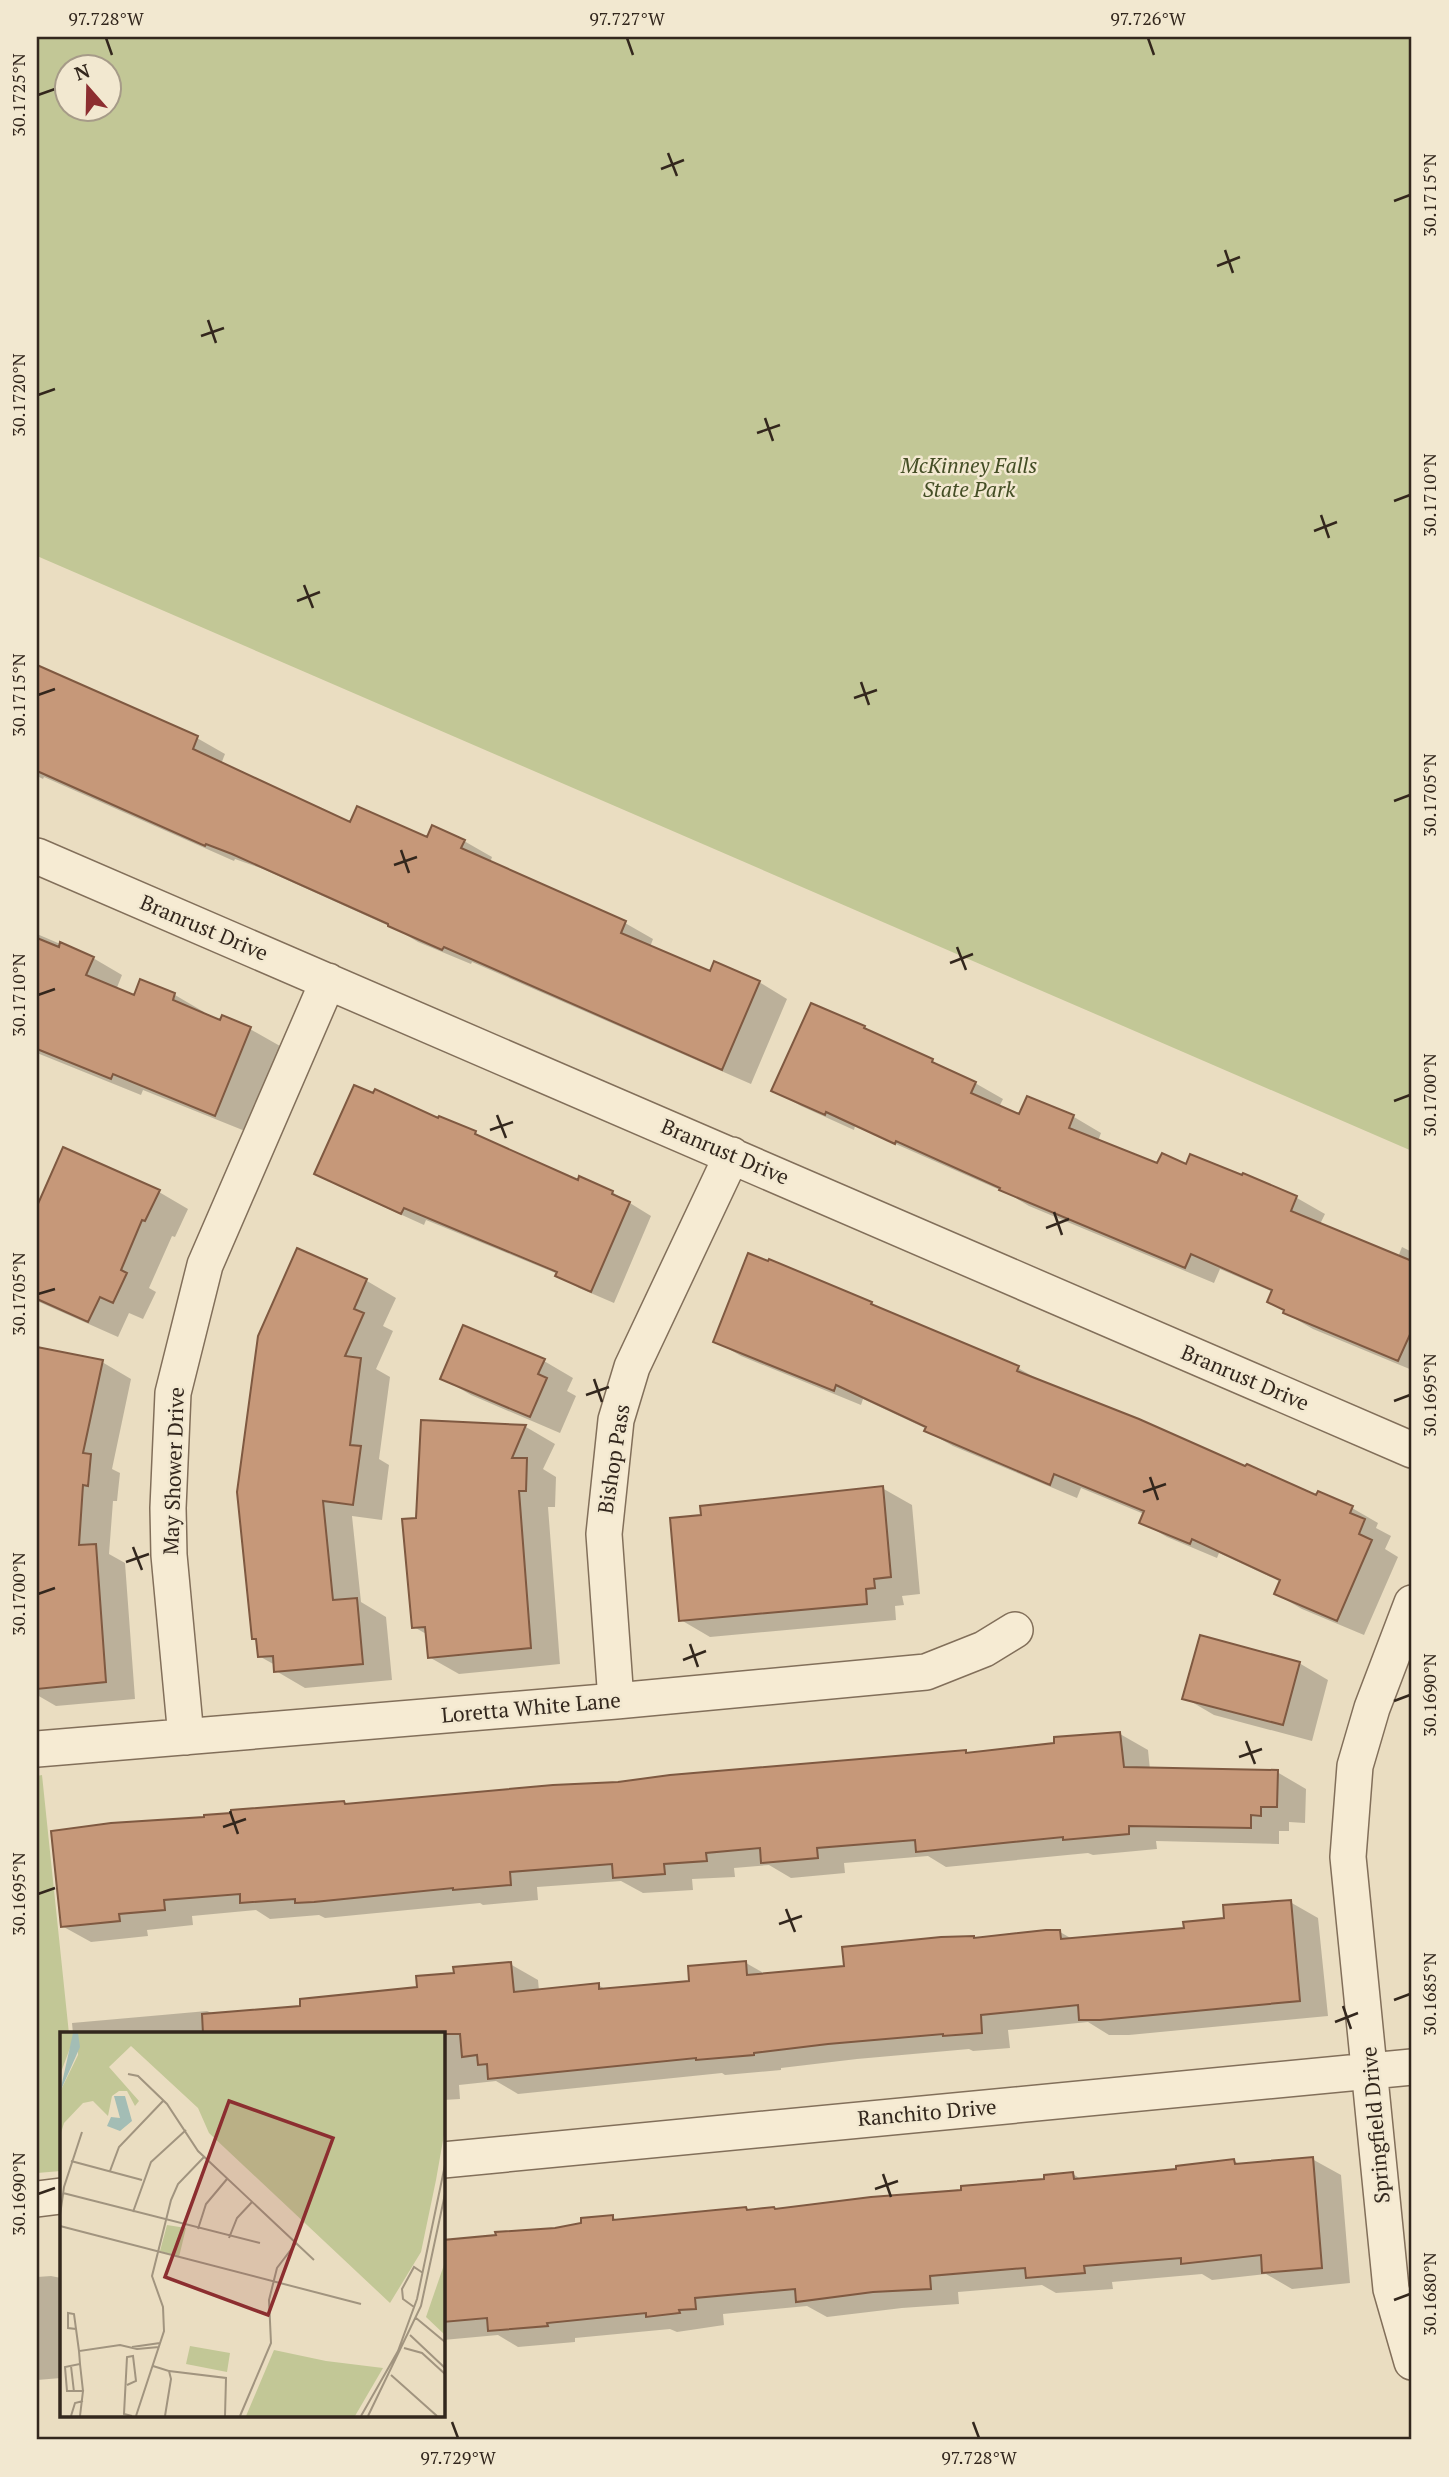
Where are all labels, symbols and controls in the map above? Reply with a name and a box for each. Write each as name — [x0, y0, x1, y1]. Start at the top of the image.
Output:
text: 97.728°W — [68, 6, 144, 30]
text: 97.727°W — [589, 6, 665, 30]
text: 97.726°W — [1110, 6, 1186, 30]
north arrow — [52, 52, 122, 122]
text: 30.1725°N — [6, 53, 30, 137]
text: N — [71, 57, 94, 86]
text: 30.1715°N — [1417, 153, 1441, 237]
text: 30.1720°N — [6, 353, 30, 437]
park label: McKinney Falls State Park — [900, 451, 1037, 503]
text: 30.1710°N — [1417, 453, 1441, 537]
text: 30.1715°N — [6, 653, 30, 737]
text: 30.1705°N — [1417, 753, 1441, 837]
street label: Branrust Drive — [136, 888, 273, 967]
text: 30.1710°N — [6, 953, 30, 1037]
text: 30.1700°N — [1417, 1053, 1441, 1137]
street label: Branrust Drive — [657, 1112, 794, 1191]
text: 30.1705°N — [6, 1252, 30, 1336]
street label: Branrust Drive — [1177, 1338, 1314, 1417]
text: 30.1695°N — [1417, 1353, 1441, 1437]
street label: May Shower Drive — [156, 1386, 190, 1556]
street label: Bishop Pass — [591, 1402, 635, 1516]
text: 30.1700°N — [6, 1552, 30, 1636]
text: 30.1690°N — [1417, 1653, 1441, 1737]
street label: Loretta White Lane — [440, 1685, 622, 1729]
text: 30.1695°N — [6, 1852, 30, 1936]
text: 30.1685°N — [1417, 1952, 1441, 2036]
inset map — [60, 2032, 444, 2418]
street label: Springfield Drive — [1354, 2045, 1396, 2205]
street label: Ranchito Drive — [856, 2092, 998, 2132]
text: 30.1690°N — [6, 2152, 30, 2236]
text: 30.1680°N — [1417, 2252, 1441, 2336]
text: 97.729°W — [420, 2445, 496, 2469]
text: 97.728°W — [941, 2445, 1017, 2469]

